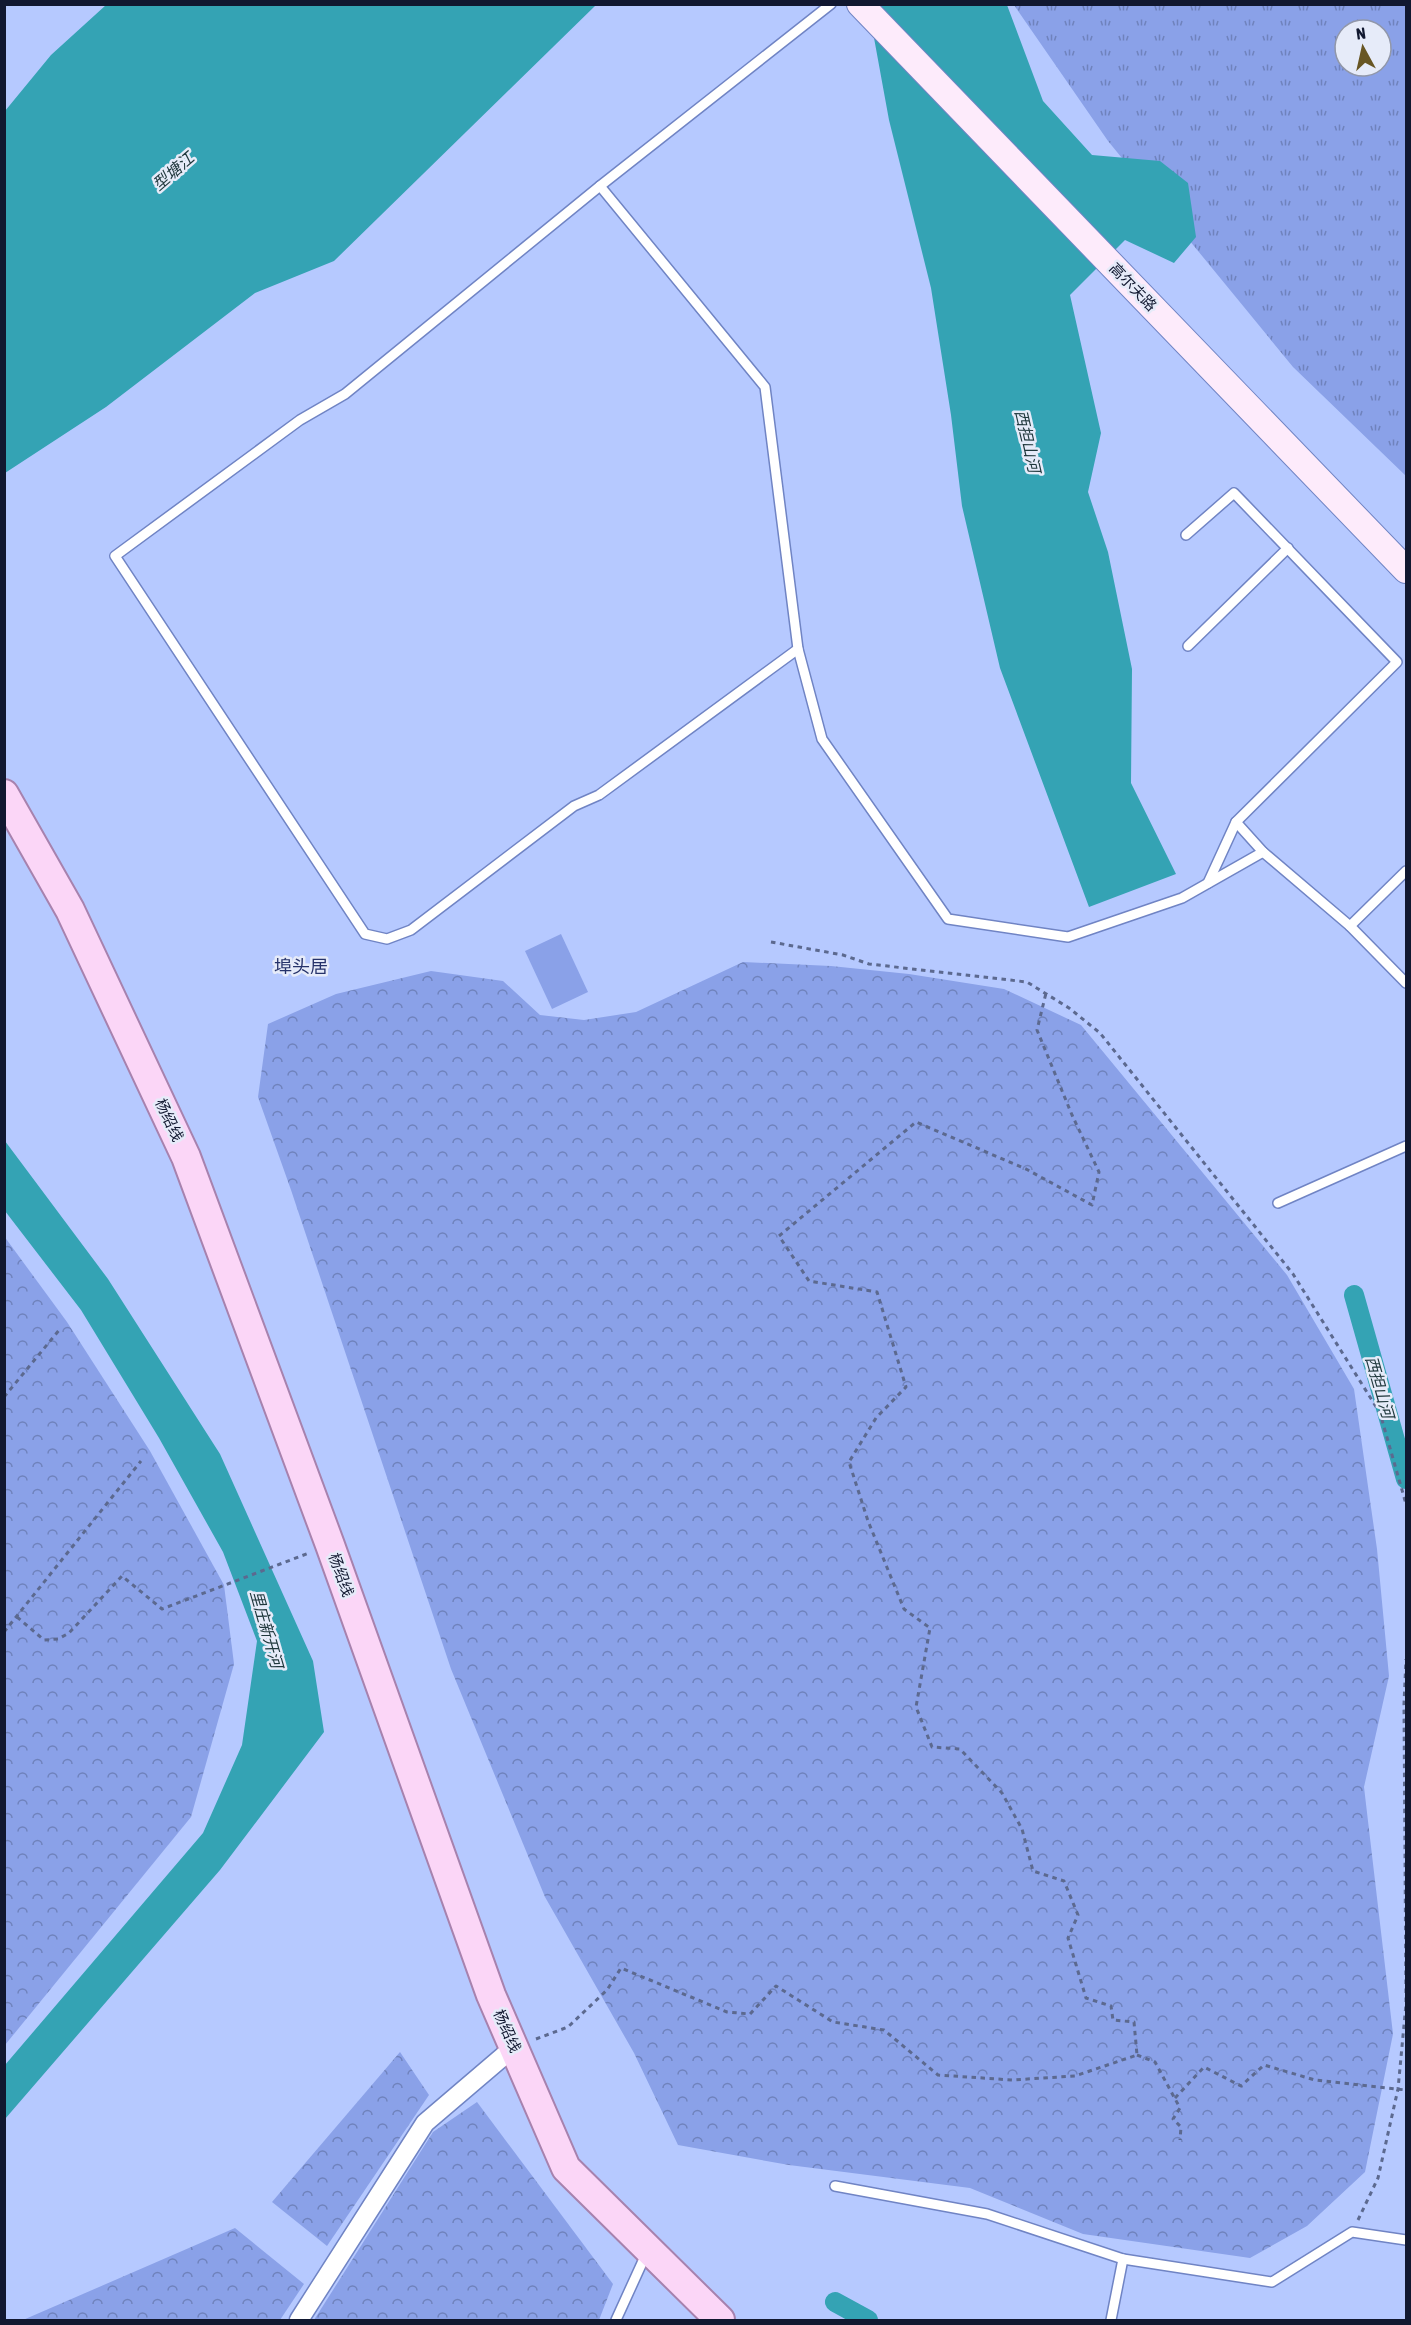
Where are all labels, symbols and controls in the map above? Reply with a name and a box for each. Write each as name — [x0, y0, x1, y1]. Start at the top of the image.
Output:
north arrow — [1333, 18, 1393, 78]
text: N — [1355, 24, 1367, 43]
water label: 型塘江 — [149, 147, 199, 194]
street label: 高尔夫路 — [1106, 259, 1160, 314]
water label: 西担山河 — [1012, 408, 1045, 477]
district label: 埠头居 — [274, 956, 328, 977]
street label: 杨绍线 — [152, 1096, 187, 1144]
water label: 西担山河 — [1363, 1354, 1398, 1423]
street label: 杨绍线 — [326, 1551, 357, 1599]
water label: 里庄新开河 — [247, 1588, 288, 1673]
street label: 杨绍线 — [491, 2007, 524, 2055]

